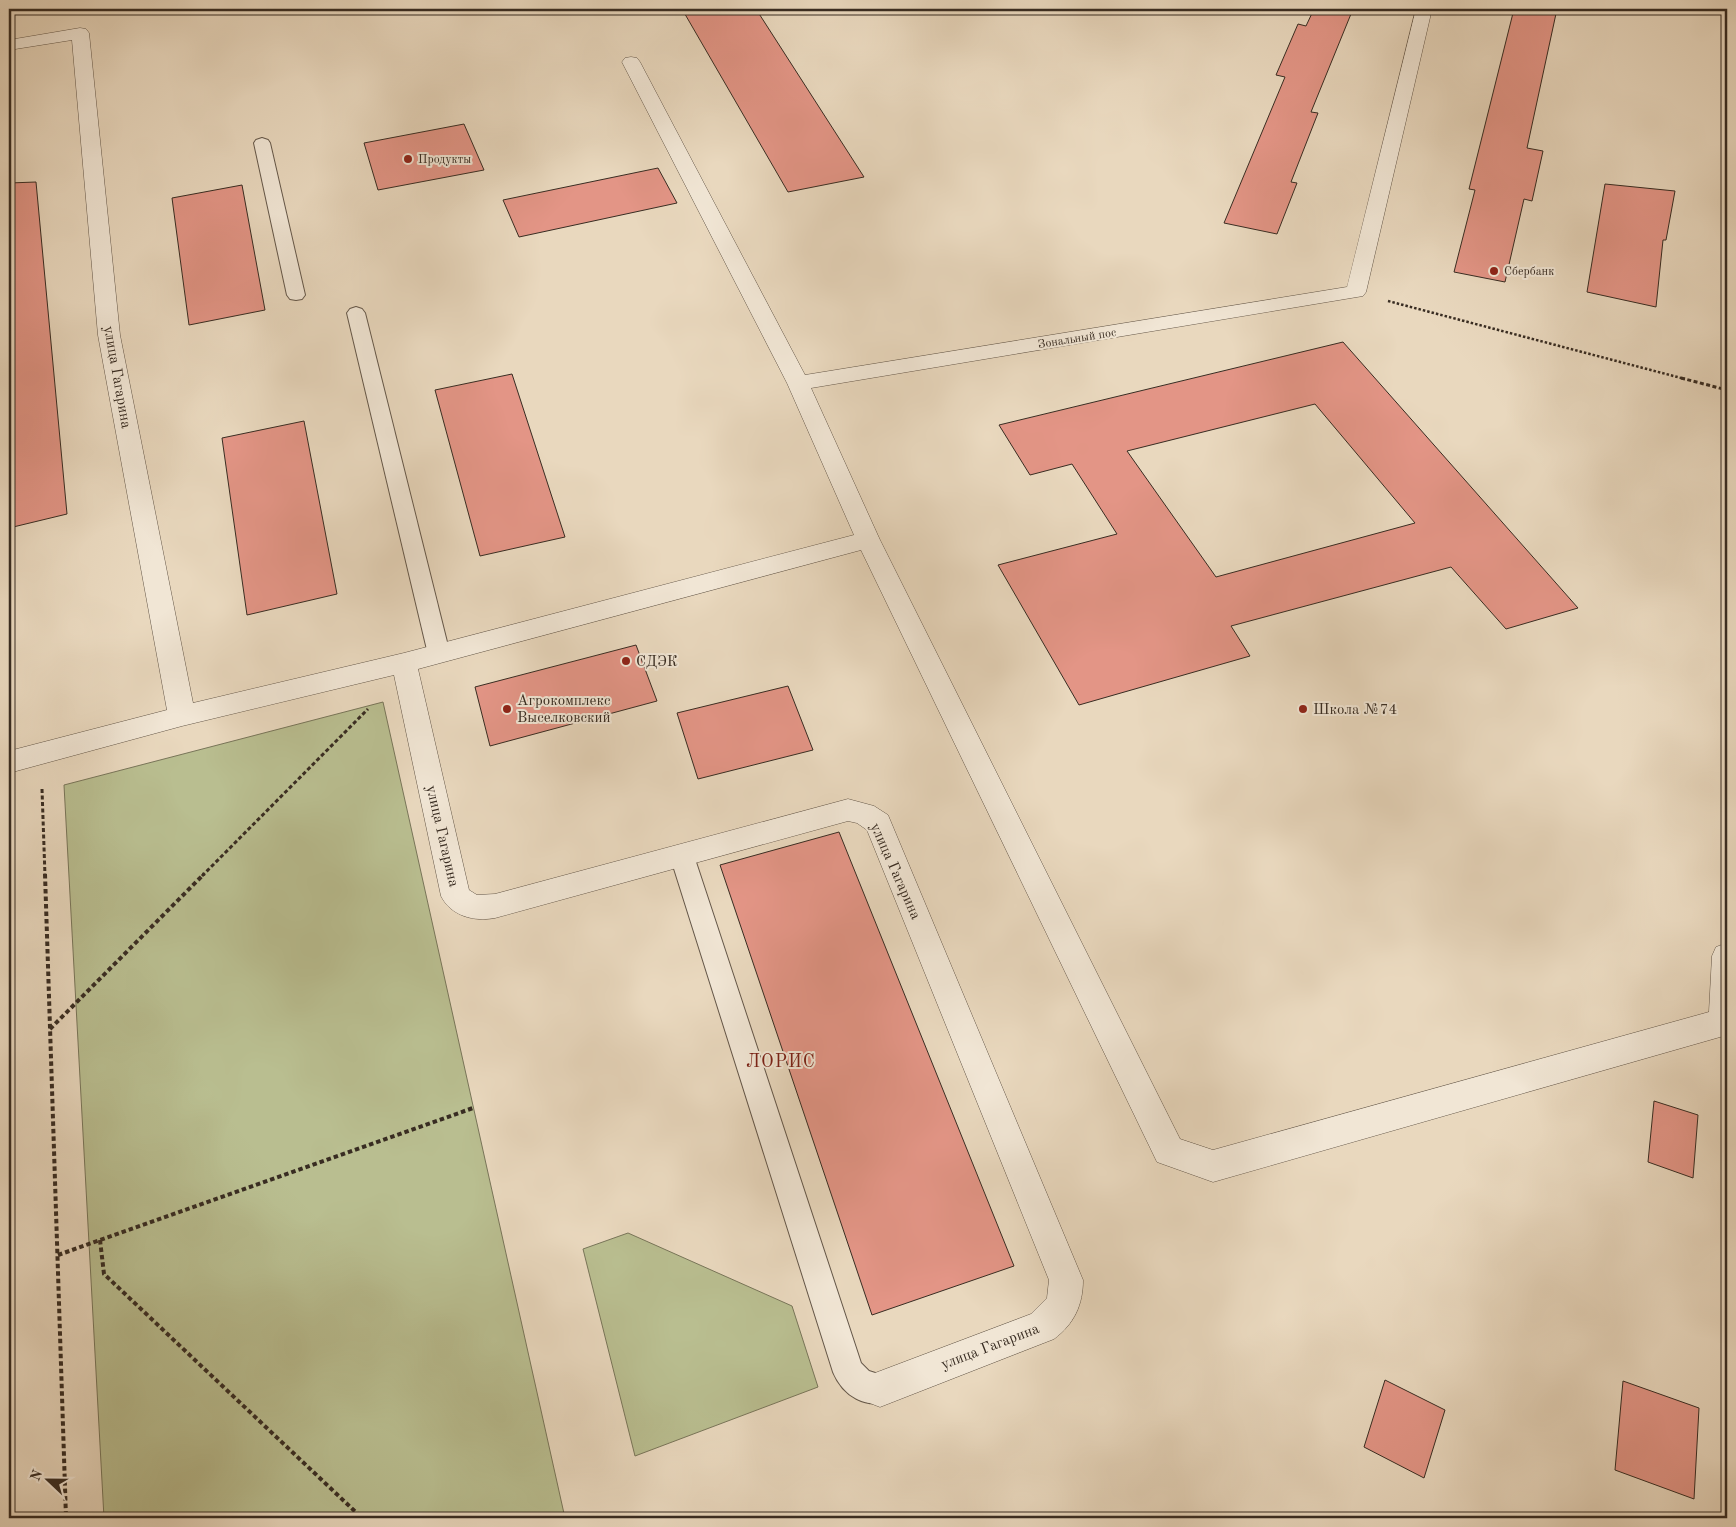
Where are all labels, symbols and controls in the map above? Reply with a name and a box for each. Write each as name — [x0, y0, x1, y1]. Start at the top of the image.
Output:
marker: Продукты — [402, 153, 414, 165]
place label: Продукты — [418, 154, 471, 166]
marker: Сбербанк — [1488, 265, 1500, 277]
place label: Сбербанк — [1504, 266, 1554, 278]
street label: улица Гагарина — [100, 325, 133, 430]
street label: Зональный пос — [1037, 327, 1117, 351]
marker: СДЭК — [620, 655, 632, 667]
place label: СДЭК — [636, 655, 678, 670]
place label: Агрокомплекс Выселковский — [517, 694, 611, 726]
marker: Агрокомплекс Выселковский — [501, 703, 513, 715]
marker: Школа №74 — [1297, 703, 1309, 715]
place label: Школа №74 — [1313, 703, 1397, 718]
street label: улица Гагарина — [423, 784, 461, 889]
street label: улица Гагарина — [867, 821, 923, 923]
district label: ЛОРИС — [746, 1053, 816, 1071]
street label: улица Гагарина — [939, 1322, 1042, 1373]
north arrow — [22, 1454, 72, 1504]
text: N — [28, 1468, 45, 1483]

